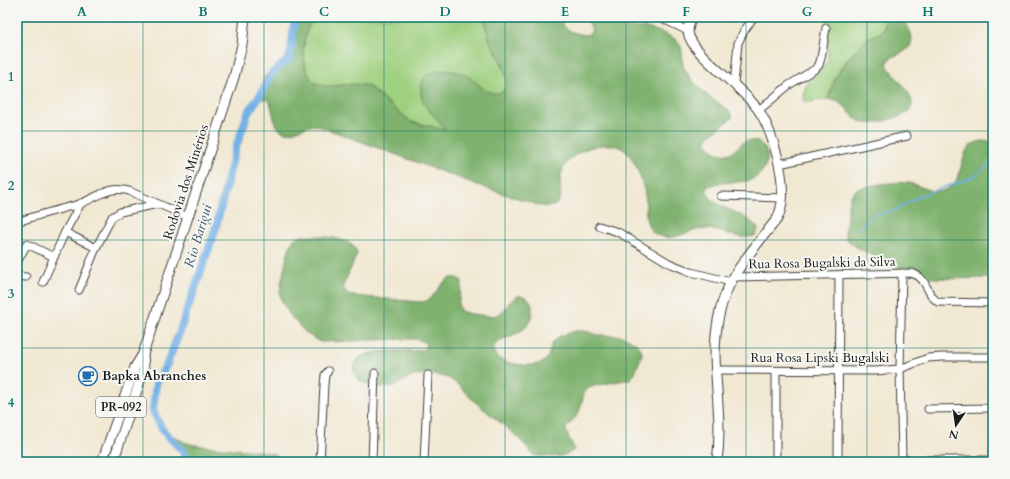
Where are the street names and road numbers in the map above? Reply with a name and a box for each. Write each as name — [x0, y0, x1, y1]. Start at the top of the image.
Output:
street label: Rodovia dos Minérios — [159, 122, 213, 242]
street label: Rua Rosa Bugalski da Silva — [748, 253, 896, 273]
street label: Rua Rosa Lipski Bugalski — [751, 349, 890, 367]
road number: PR-092 — [96, 397, 146, 417]

